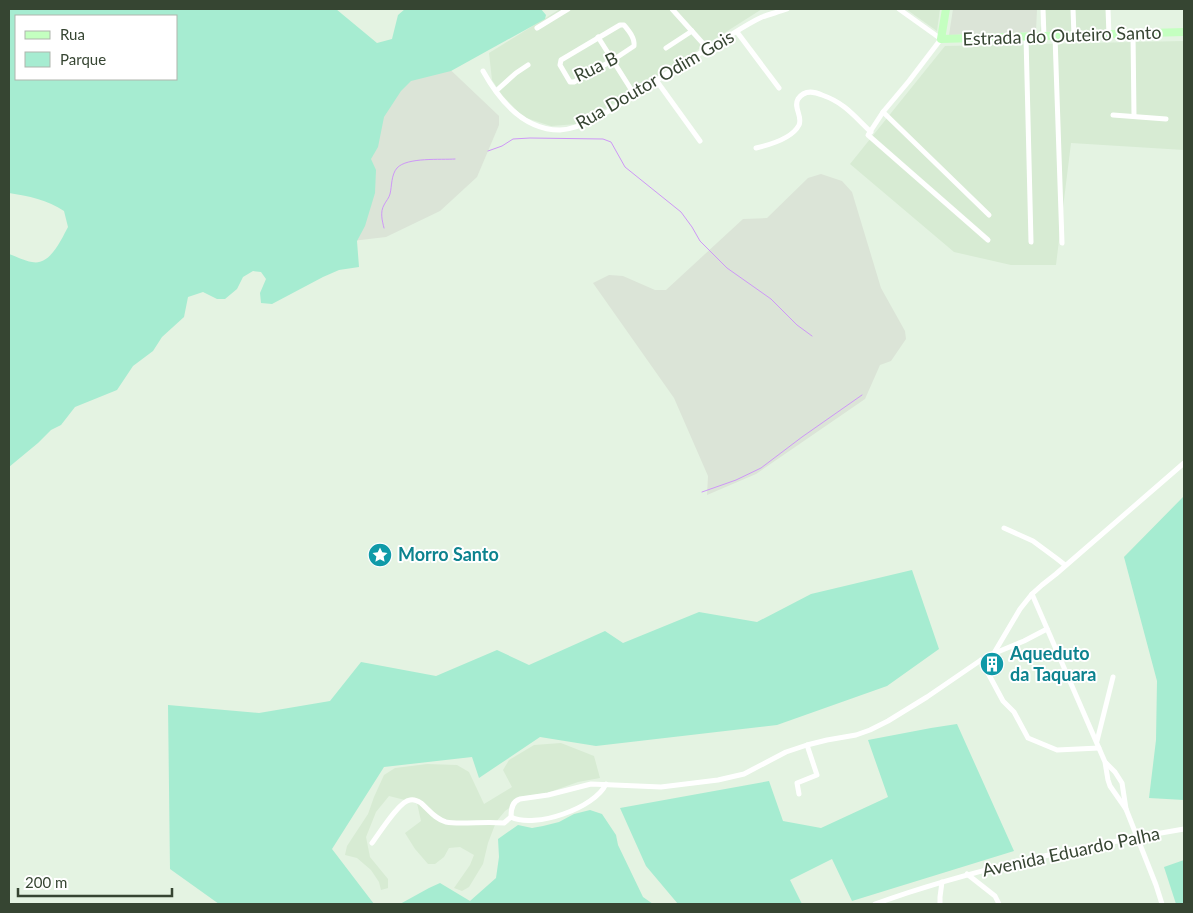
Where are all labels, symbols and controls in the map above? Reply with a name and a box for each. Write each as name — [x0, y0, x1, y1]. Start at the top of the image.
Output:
legend — [15, 15, 178, 80]
street label: Estrada do Outeiro Santo — [962, 21, 1162, 49]
text: Rua — [60, 25, 85, 43]
street label: Rua Doutor Odim Gois — [571, 25, 738, 133]
street label: Rua B — [570, 46, 621, 86]
text: Parque — [60, 50, 106, 68]
place icon: Morro Santo — [367, 542, 393, 568]
place label: Morro Santo — [398, 543, 499, 565]
place label: Aqueduto da Taquara — [1009, 642, 1096, 685]
building icon: Aqueduto da Taquara — [979, 651, 1005, 677]
street label: Avenida Eduardo Palha — [980, 821, 1162, 881]
scale bar — [18, 866, 171, 898]
text: 200 m — [25, 873, 67, 891]

